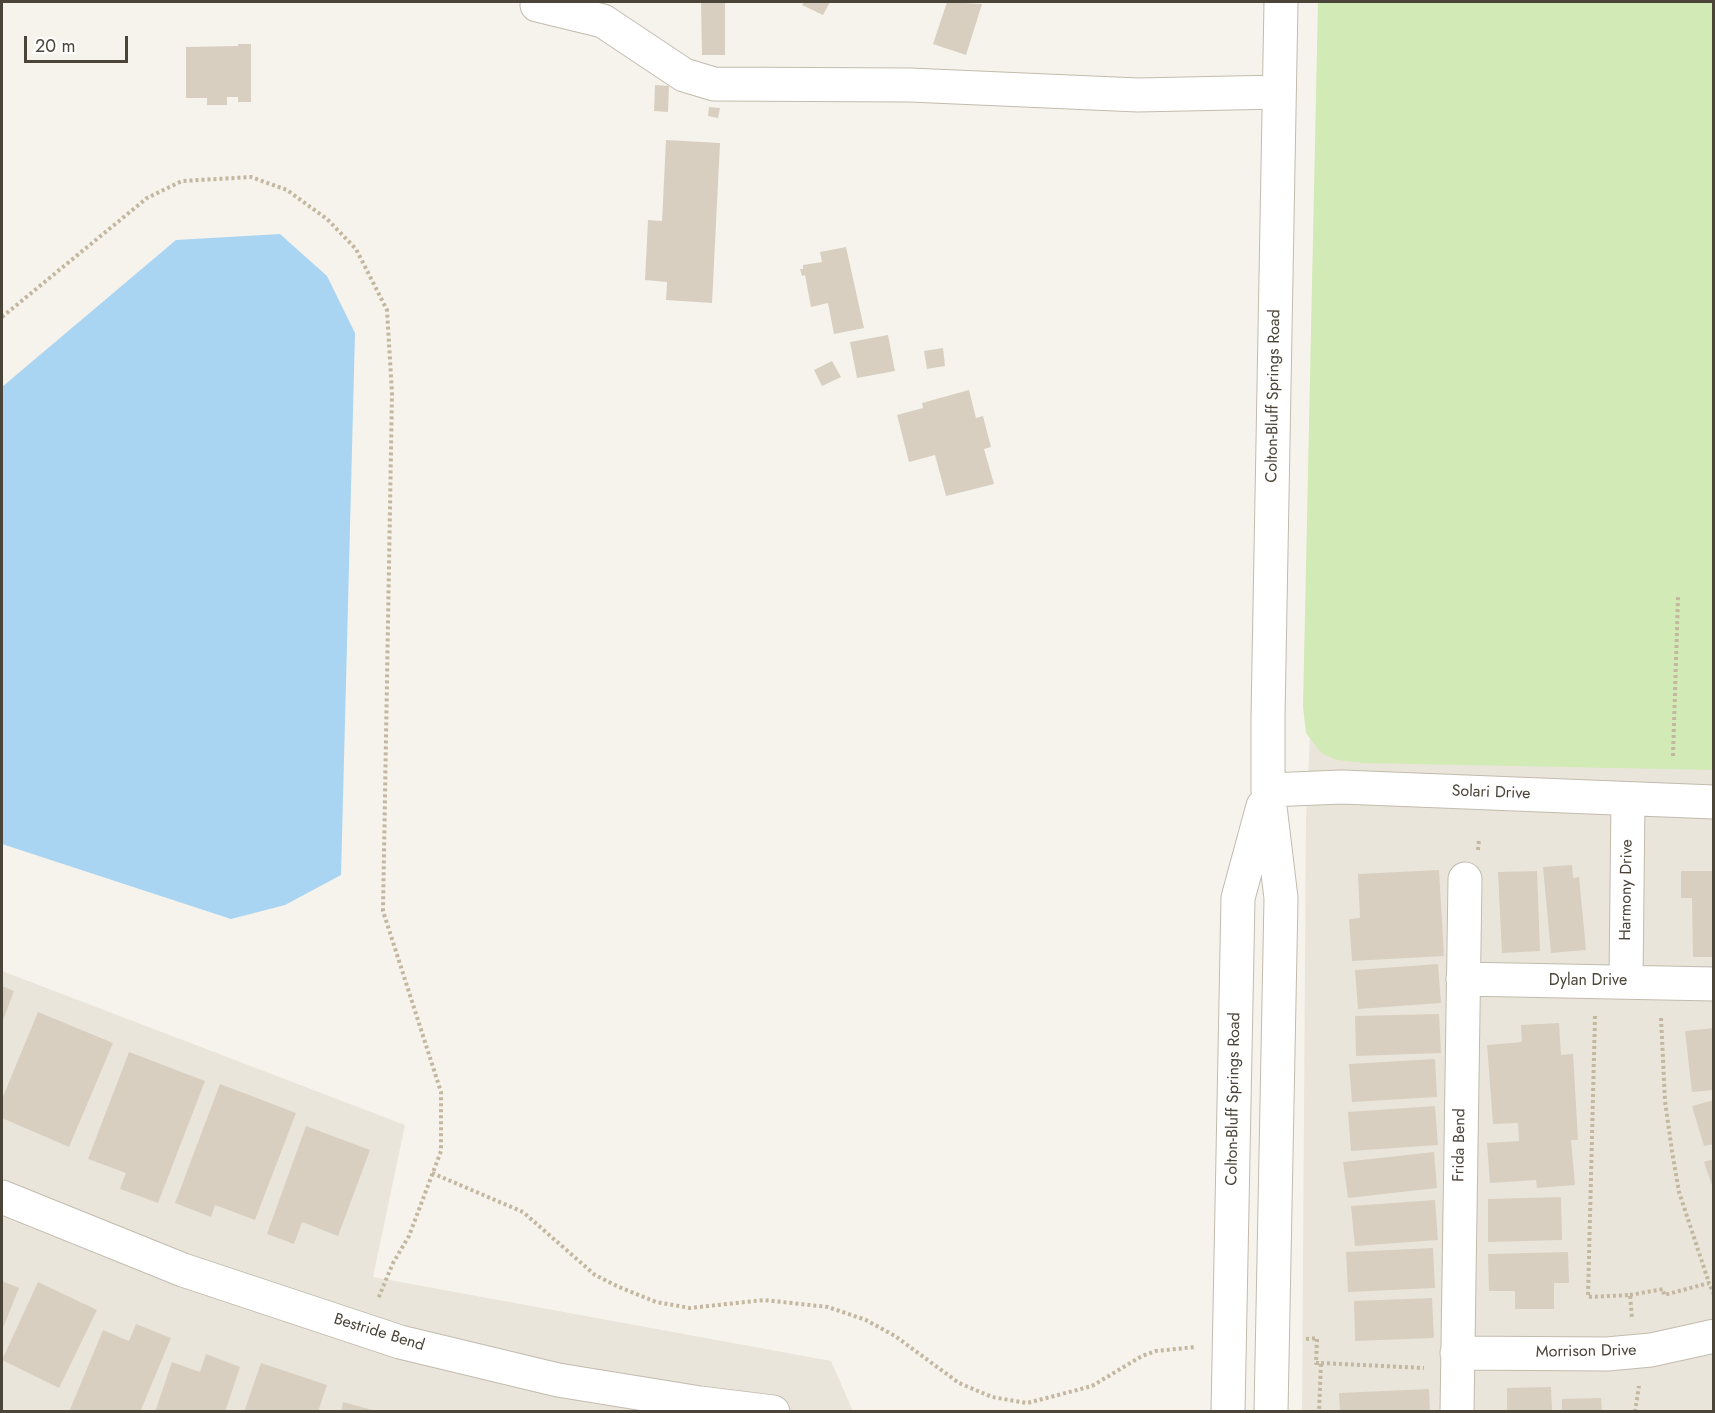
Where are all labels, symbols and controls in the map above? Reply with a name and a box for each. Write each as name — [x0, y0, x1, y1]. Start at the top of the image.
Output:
scale bar — [27, 24, 130, 62]
text: 20 m — [35, 33, 75, 59]
street label: Colton-Bluff Springs Road — [1263, 309, 1285, 483]
street label: Solari Drive — [1451, 782, 1531, 804]
street label: Harmony Drive — [1617, 839, 1637, 941]
street label: Dylan Drive — [1549, 971, 1627, 991]
street label: Colton-Bluff Springs Road — [1223, 1012, 1245, 1186]
street label: Frida Bend — [1450, 1108, 1470, 1182]
street label: Bestride Bend — [331, 1310, 427, 1356]
street label: Morrison Drive — [1535, 1342, 1637, 1362]

